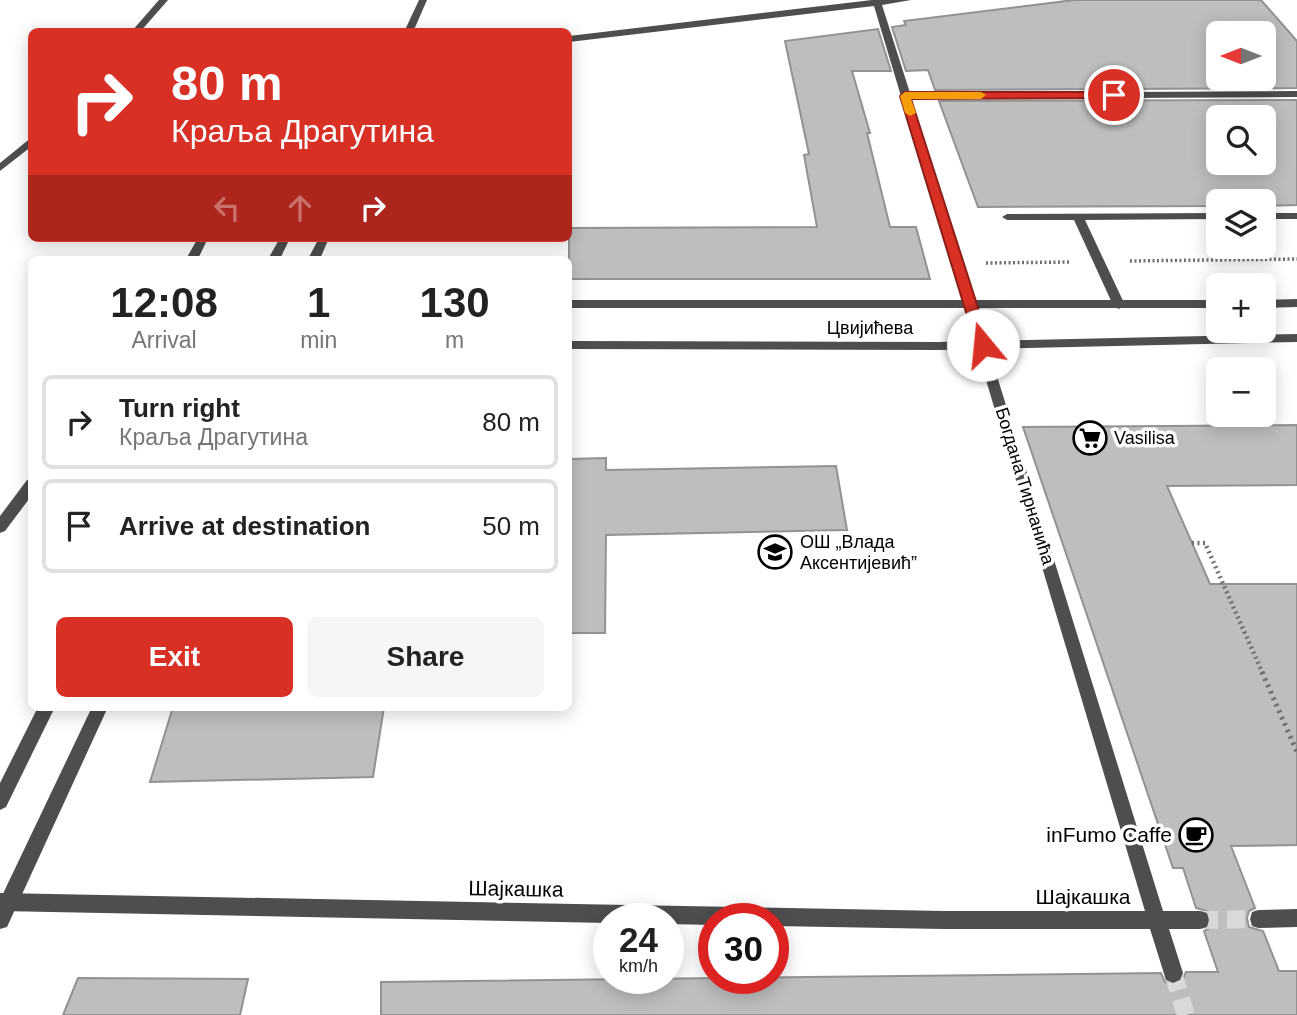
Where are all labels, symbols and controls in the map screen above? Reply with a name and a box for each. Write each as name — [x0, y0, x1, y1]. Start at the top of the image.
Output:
north arrow — [1206, 21, 1276, 91]
map controls — [1206, 21, 1276, 427]
icon: right — [56, 56, 147, 147]
text: 80 m — [171, 56, 283, 110]
pin — [1084, 65, 1144, 125]
icon: arrive — [1095, 76, 1133, 114]
button: search — [1206, 105, 1276, 175]
text: Краља Драгутина — [171, 113, 434, 149]
icon: left — [208, 189, 246, 227]
icon: ahead — [281, 189, 319, 227]
icon: right — [354, 189, 392, 227]
button: layers — [1206, 189, 1276, 259]
button: + — [1206, 273, 1276, 343]
text: 12:08 — [110, 279, 218, 326]
text: 1 — [307, 279, 330, 326]
text: 130 — [420, 279, 490, 326]
position arrow — [946, 308, 1020, 382]
street label: Цвијићева — [827, 318, 914, 338]
text: Arrival — [131, 327, 197, 353]
text: min — [300, 327, 337, 353]
text: m — [445, 327, 464, 353]
button: − — [1206, 357, 1276, 427]
text: Turn right — [119, 393, 240, 423]
icon: right — [60, 403, 98, 441]
street label: Богдана Тирнанића — [992, 405, 1059, 568]
text: 80 m — [482, 407, 540, 437]
supermarket icon: Vasilisa — [1071, 419, 1109, 457]
text: Краља Драгутина — [119, 424, 308, 450]
place label: Vasilisa — [1114, 428, 1176, 448]
icon: arrive — [60, 507, 98, 545]
text: Arrive at destination — [119, 511, 370, 541]
text: 50 m — [482, 511, 540, 541]
place label: ОШ „Влада Аксентијевић” — [800, 532, 917, 573]
school or university icon: ОШ „Влада Аксентијевић” — [756, 533, 794, 571]
button: Exit — [56, 617, 293, 697]
button: Share — [307, 617, 544, 697]
cafe icon: inFumo Caffe — [1177, 816, 1215, 854]
place label: inFumo Caffe — [1046, 823, 1172, 846]
street label: Шајкашка — [468, 876, 564, 901]
street label: Шајкашка — [1035, 885, 1131, 908]
speed limit sign: 30 — [698, 903, 789, 994]
text: 24 — [619, 920, 658, 959]
text: km/h — [619, 956, 658, 976]

